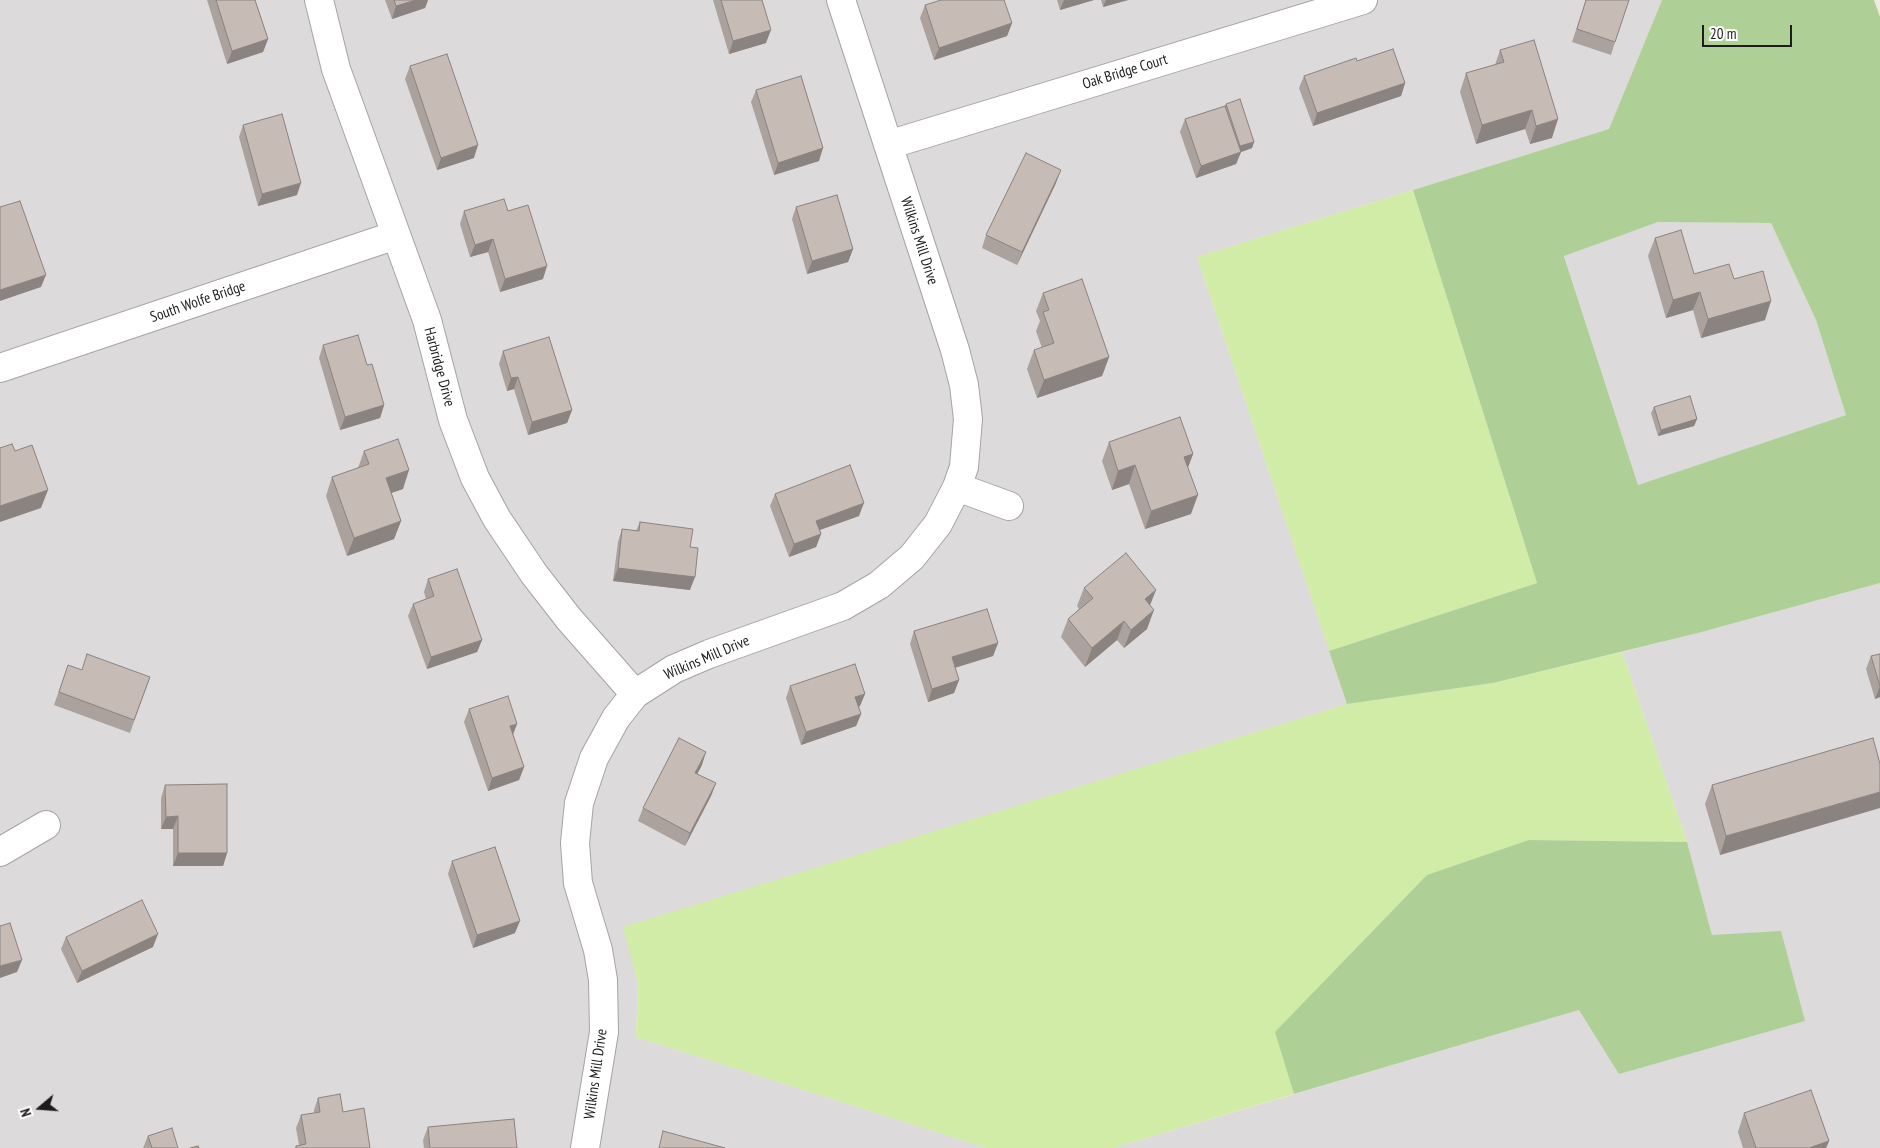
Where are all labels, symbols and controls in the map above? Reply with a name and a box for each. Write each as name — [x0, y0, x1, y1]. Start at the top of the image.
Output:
scale bar — [1705, 15, 1795, 47]
text: 20 m — [1710, 24, 1736, 43]
street label: Oak Bridge Court — [1080, 51, 1170, 93]
street label: Wilkins Mill Drive — [896, 195, 942, 287]
street label: South Wolfe Bridge — [148, 277, 248, 327]
street label: Harbridge Drive — [420, 325, 458, 409]
street label: Wilkins Mill Drive — [662, 632, 752, 684]
street label: Wilkins Mill Drive — [581, 1028, 611, 1120]
north arrow — [15, 1083, 65, 1133]
text: N — [16, 1106, 35, 1119]

